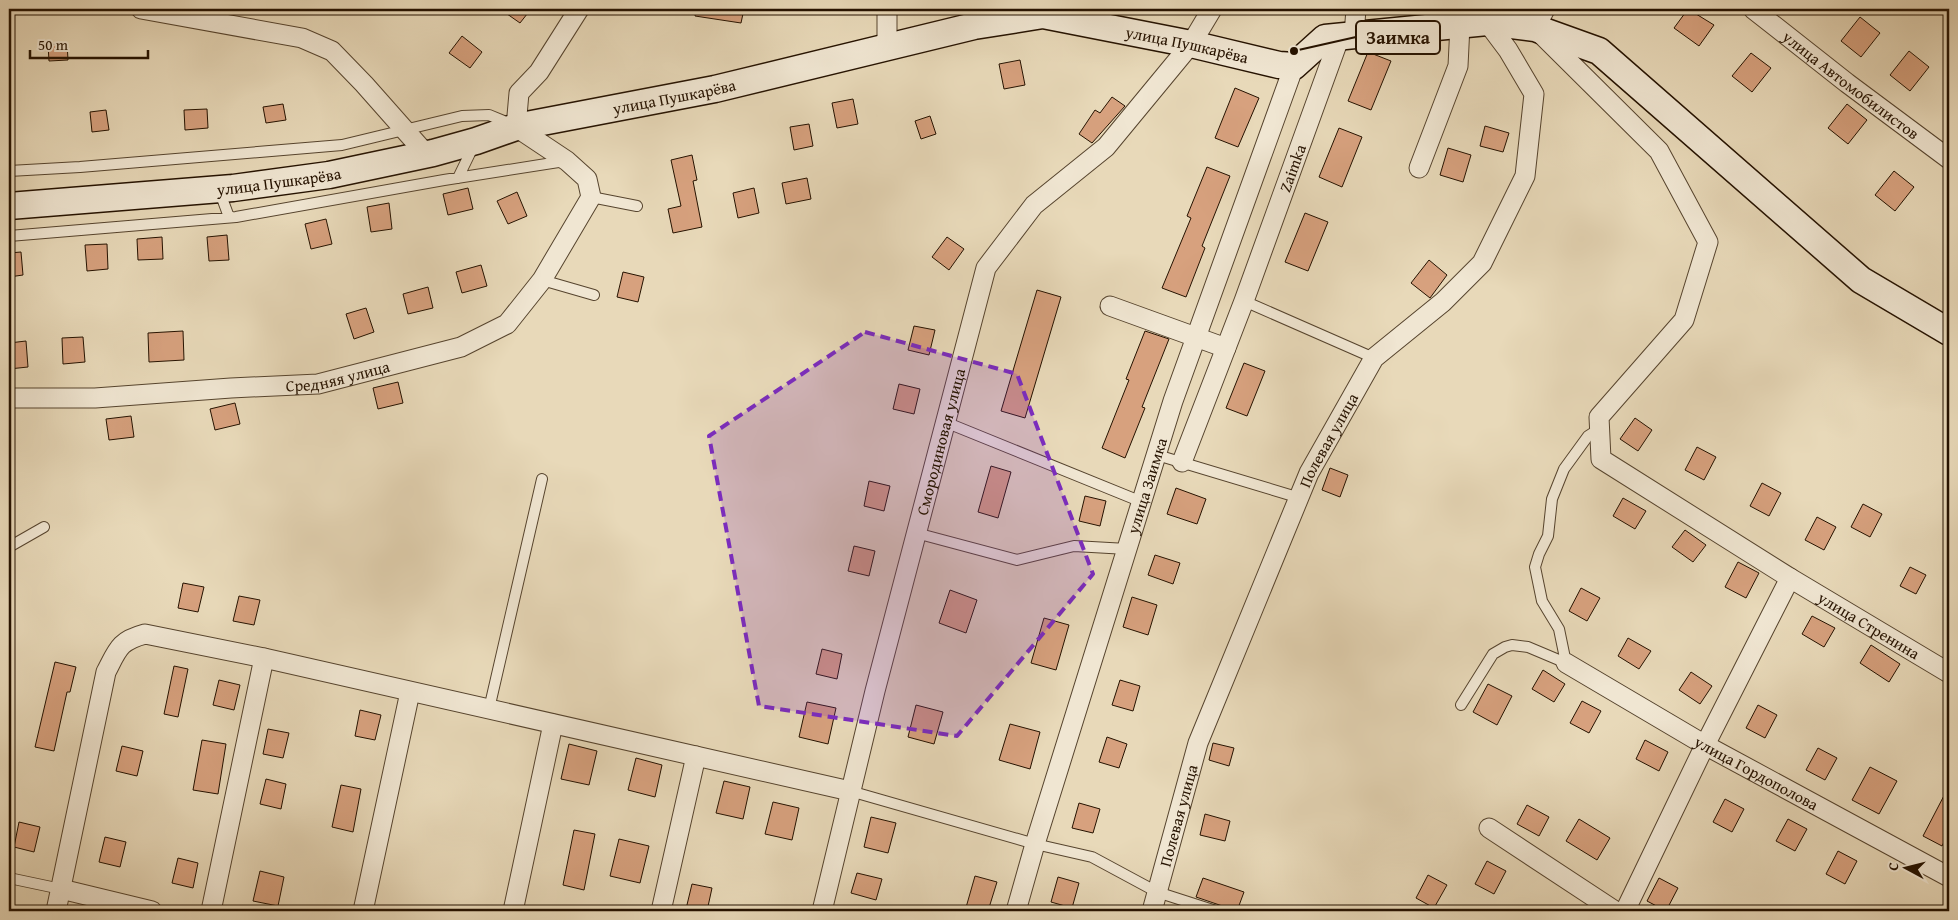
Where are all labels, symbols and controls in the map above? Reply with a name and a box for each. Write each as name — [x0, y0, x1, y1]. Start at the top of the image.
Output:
street label: улица Пушкарёва — [1123, 19, 1251, 69]
callout: Заимка — [1356, 21, 1440, 54]
text: Заимка — [1366, 24, 1431, 51]
street label: улица Автомобилистов — [1777, 24, 1925, 145]
scale bar — [30, 28, 148, 60]
text: 50 m — [38, 34, 69, 55]
street label: улица Пушкарёва — [610, 72, 739, 120]
street label: Zaimka — [1273, 140, 1312, 195]
street label: улица Пушкарёва — [215, 161, 343, 201]
street label: Средняя улица — [285, 354, 392, 397]
street label: Смородиновая улица — [910, 365, 971, 518]
street label: Полевая улица — [1292, 388, 1364, 491]
street label: улица Заимка — [1120, 434, 1173, 538]
street label: улица Стренина — [1813, 585, 1925, 665]
street label: улица Гордополова — [1689, 729, 1823, 816]
street label: Полевая улица — [1153, 761, 1204, 869]
north arrow — [1880, 842, 1930, 892]
text: С — [1883, 861, 1904, 872]

